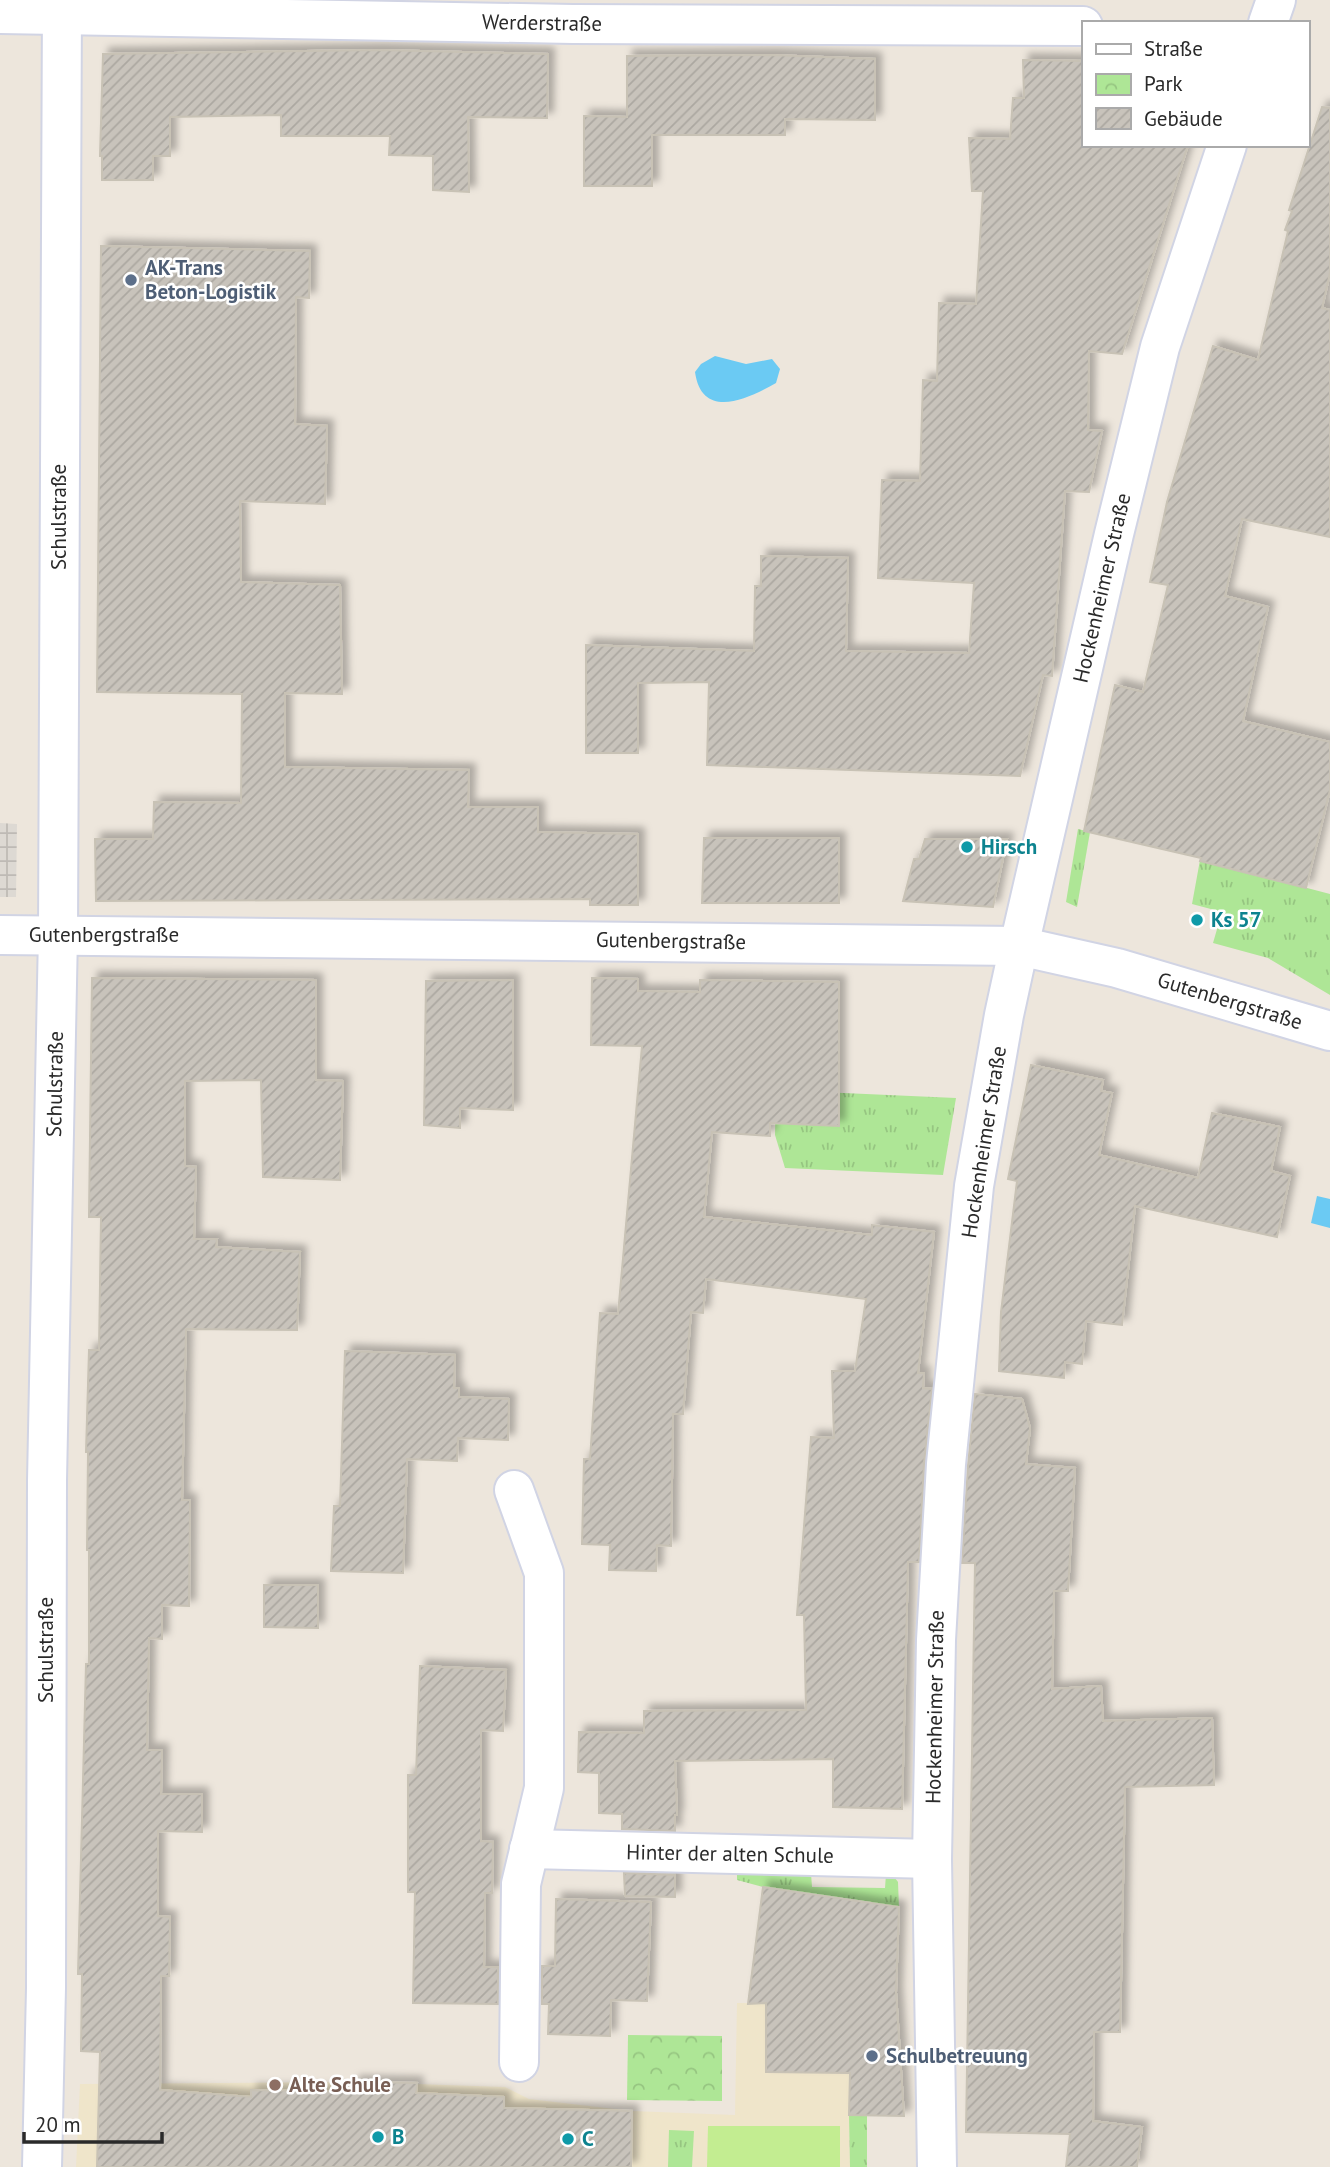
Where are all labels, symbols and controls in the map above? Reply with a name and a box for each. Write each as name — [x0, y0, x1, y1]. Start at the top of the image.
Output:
street label: Werderstraße — [482, 8, 602, 37]
legend — [1082, 21, 1309, 147]
text: Straße — [1144, 35, 1203, 62]
text: Park — [1144, 70, 1183, 97]
text: Gebäude — [1144, 105, 1223, 132]
place label: AK-Trans Beton-Logistik — [145, 254, 277, 305]
marker: AK-Trans Beton-Logistik — [123, 272, 139, 288]
street label: Schulstraße — [45, 464, 72, 570]
street label: Hockenheimer Straße — [1067, 490, 1136, 685]
place label: Hirsch — [981, 833, 1037, 860]
marker: Hirsch — [959, 839, 975, 855]
place label: Ks 57 — [1211, 906, 1262, 933]
marker: Ks 57 — [1189, 912, 1205, 928]
street label: Gutenbergstraße — [29, 921, 179, 948]
street label: Gutenbergstraße — [596, 926, 746, 955]
street label: Gutenbergstraße — [1154, 966, 1306, 1035]
street label: Schulstraße — [40, 1031, 69, 1137]
street label: Hockenheimer Straße — [955, 1044, 1012, 1240]
street label: Schulstraße — [32, 1597, 59, 1703]
street label: Hockenheimer Straße — [919, 1610, 950, 1804]
street label: Hinter der alten Schule — [626, 1838, 834, 1869]
place label: Schulbetreuung — [886, 2042, 1028, 2069]
marker: Schulbetreuung — [864, 2048, 880, 2064]
place label: Alte Schule — [289, 2071, 391, 2098]
marker: Alte Schule — [267, 2077, 283, 2093]
scale bar — [24, 2100, 163, 2144]
text: 20 m — [35, 2111, 81, 2138]
place label: B — [392, 2123, 404, 2150]
place label: C — [582, 2125, 594, 2152]
marker: B — [370, 2129, 386, 2145]
marker: C — [560, 2131, 576, 2147]

